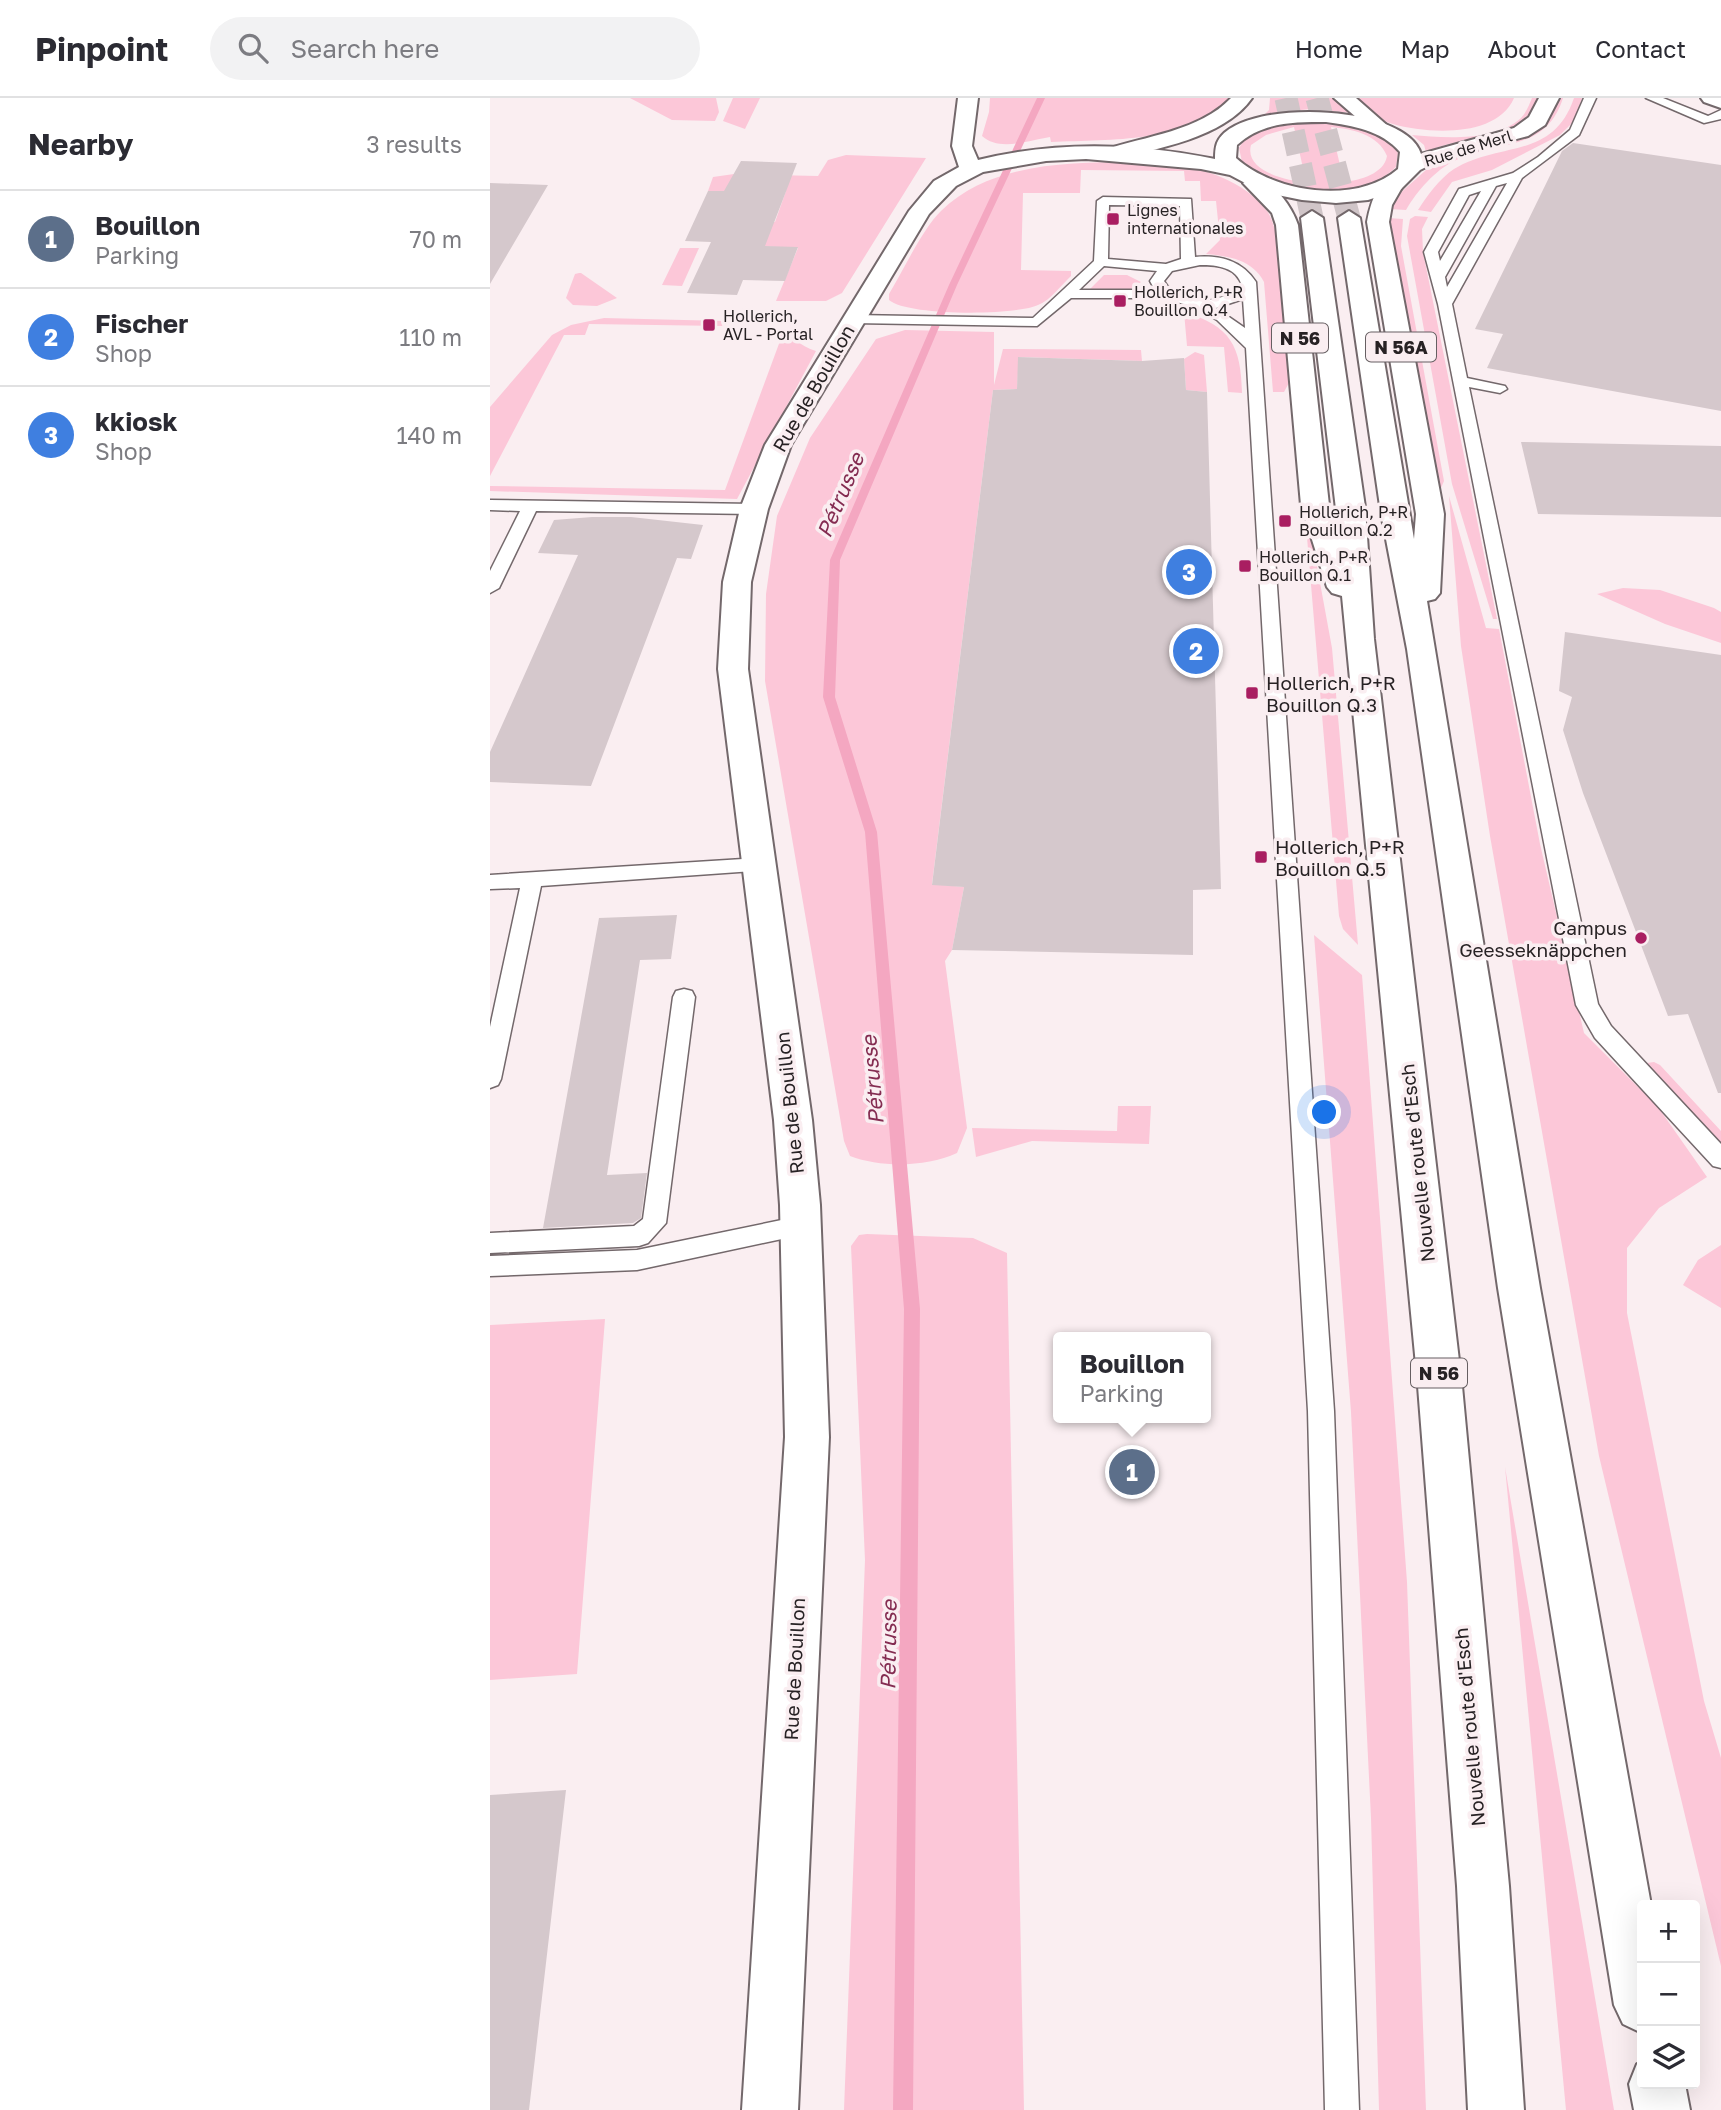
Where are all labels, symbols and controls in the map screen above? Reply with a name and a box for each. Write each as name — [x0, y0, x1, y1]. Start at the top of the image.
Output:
search box — [210, 17, 700, 80]
text: Pinpoint — [35, 29, 168, 68]
icon: search — [234, 29, 272, 67]
text: Search here — [290, 33, 439, 64]
text: Home — [1295, 34, 1363, 63]
text: Map — [1401, 34, 1450, 63]
text: About — [1488, 34, 1557, 63]
text: Contact — [1595, 34, 1686, 63]
street label: Rue de Merl — [1422, 125, 1514, 171]
text: Nearby — [28, 126, 133, 162]
text: 3 results — [366, 130, 462, 158]
place label: Lignes internationales — [1127, 200, 1244, 238]
text: Bouillon — [95, 210, 200, 241]
marker: Lignes internationales — [1105, 211, 1121, 227]
text: 1 — [45, 225, 57, 253]
text: 70 m — [409, 225, 462, 253]
text: Parking — [95, 241, 179, 269]
place label: Hollerich, P+R Bouillon Q.4 — [1134, 282, 1243, 320]
marker: Hollerich, P+R Bouillon Q.4 — [1112, 293, 1128, 309]
place label: Hollerich, AVL - Portal — [723, 306, 813, 344]
text: Fischer — [95, 308, 188, 339]
marker: Hollerich, AVL - Portal — [701, 317, 717, 333]
street label: Rue de Bouillon — [767, 320, 859, 456]
text: 2 — [44, 323, 58, 351]
text: 110 m — [399, 323, 462, 351]
road number: N 56 — [1272, 324, 1328, 352]
road number: N 56A — [1366, 332, 1436, 362]
text: Shop — [95, 339, 152, 367]
text: kkiosk — [95, 406, 178, 437]
text: 3 — [44, 421, 58, 449]
text: 140 m — [396, 421, 462, 449]
text: Shop — [95, 437, 152, 465]
water label: Pétrusse — [811, 447, 870, 541]
place label: Hollerich, P+R Bouillon Q.2 — [1299, 502, 1408, 540]
marker: Hollerich, P+R Bouillon Q.2 — [1277, 513, 1293, 529]
pin: 3 — [1166, 546, 1212, 598]
place label: Hollerich, P+R Bouillon Q.1 — [1259, 547, 1368, 585]
marker: Hollerich, P+R Bouillon Q.1 — [1237, 558, 1253, 574]
pin: 2 — [1173, 625, 1219, 677]
place label: Hollerich, P+R Bouillon Q.3 — [1266, 671, 1396, 716]
marker: Hollerich, P+R Bouillon Q.3 — [1244, 685, 1260, 701]
place label: Hollerich, P+R Bouillon Q.5 — [1275, 835, 1405, 880]
marker: Hollerich, P+R Bouillon Q.5 — [1253, 849, 1269, 865]
place label: Campus Geesseknäppchen — [1459, 916, 1627, 961]
marker: Campus Geesseknäppchen — [1633, 930, 1649, 946]
street label: Rue de Bouillon — [770, 1031, 808, 1175]
water label: Pétrusse — [855, 1032, 889, 1126]
street label: Nouvelle route d'Esch — [1395, 1063, 1439, 1263]
your location — [1307, 1095, 1341, 1129]
popup — [1053, 1332, 1211, 1423]
text: Bouillon — [1079, 1348, 1185, 1379]
road number: N 56 — [1411, 1358, 1467, 1388]
text: Parking — [1079, 1379, 1164, 1407]
pin: 1 — [1109, 1446, 1155, 1498]
street label: Rue de Bouillon — [779, 1597, 809, 1741]
water label: Pétrusse — [874, 1598, 902, 1690]
street label: Nouvelle route d'Esch — [1449, 1627, 1489, 1827]
map controls — [1637, 1900, 1700, 2089]
button: + — [1637, 1900, 1700, 1963]
button: − — [1637, 1963, 1700, 2026]
button: layers — [1637, 2026, 1700, 2089]

